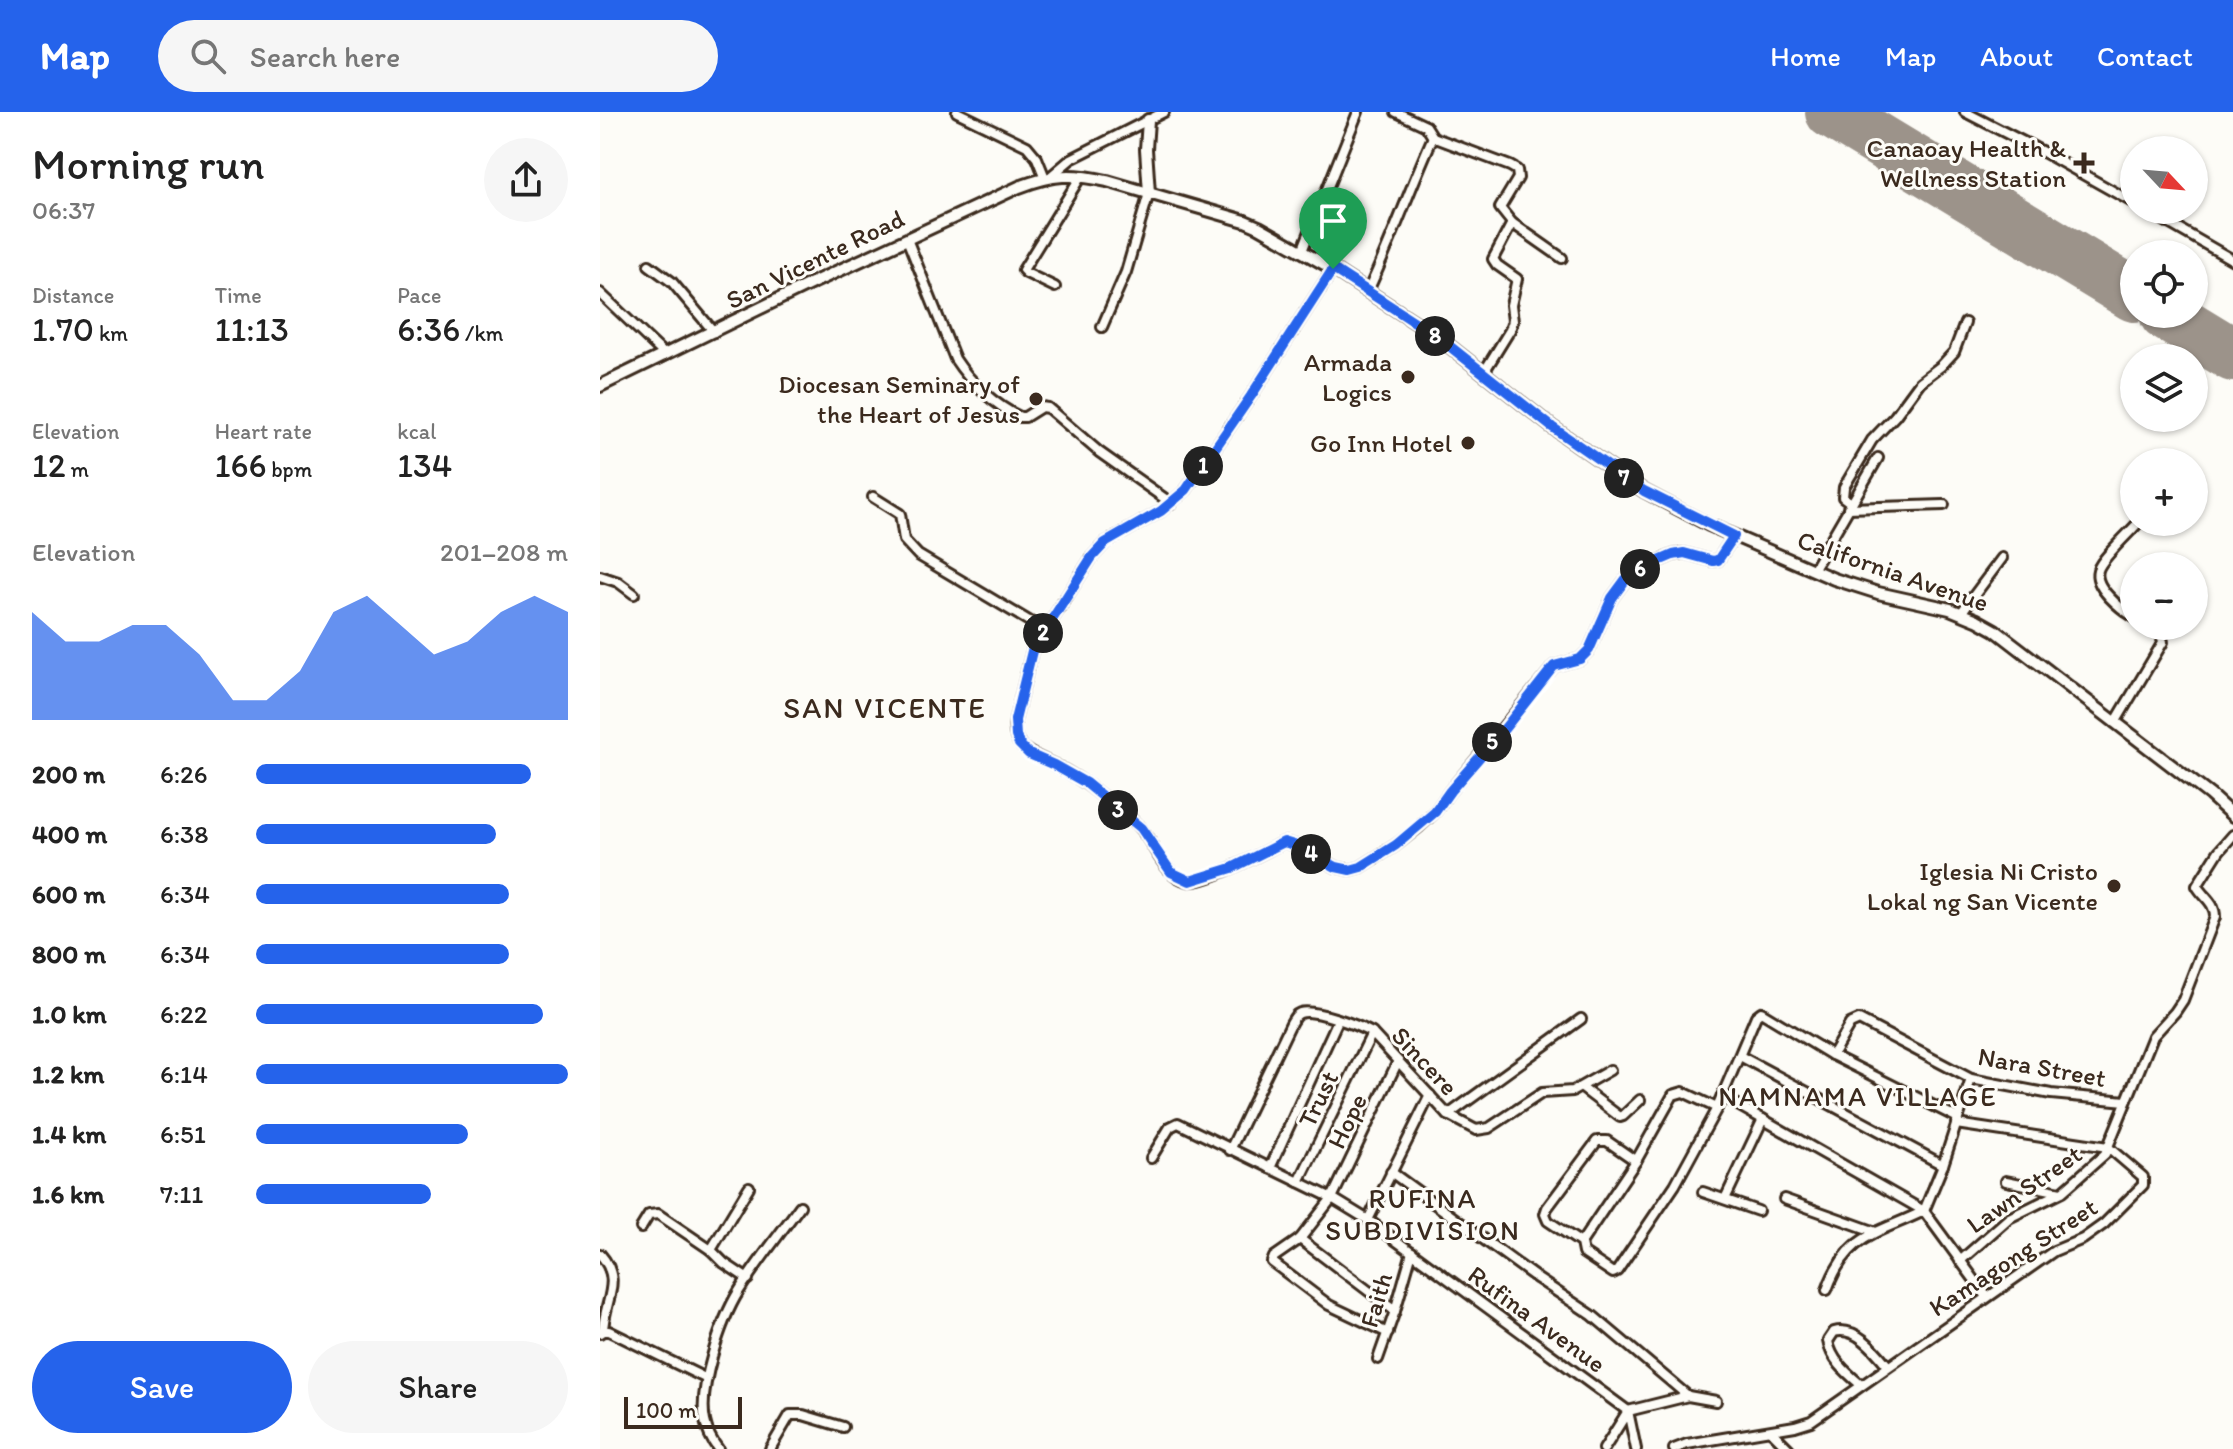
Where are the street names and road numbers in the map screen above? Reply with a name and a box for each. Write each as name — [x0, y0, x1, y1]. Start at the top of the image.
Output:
street label: San Vicente Road — [721, 202, 909, 316]
street label: California Avenue — [1793, 523, 1993, 619]
street label: Sincere — [1385, 1020, 1465, 1102]
street label: Nara Street — [1975, 1040, 2109, 1094]
street label: Trust — [1291, 1065, 1345, 1132]
street label: Hope — [1320, 1088, 1374, 1154]
street label: Lawn Street — [1960, 1138, 2088, 1240]
street label: Kamagong Street — [1923, 1191, 2103, 1323]
street label: Rufina Avenue — [1462, 1258, 1612, 1380]
street label: Faith — [1353, 1269, 1399, 1331]

